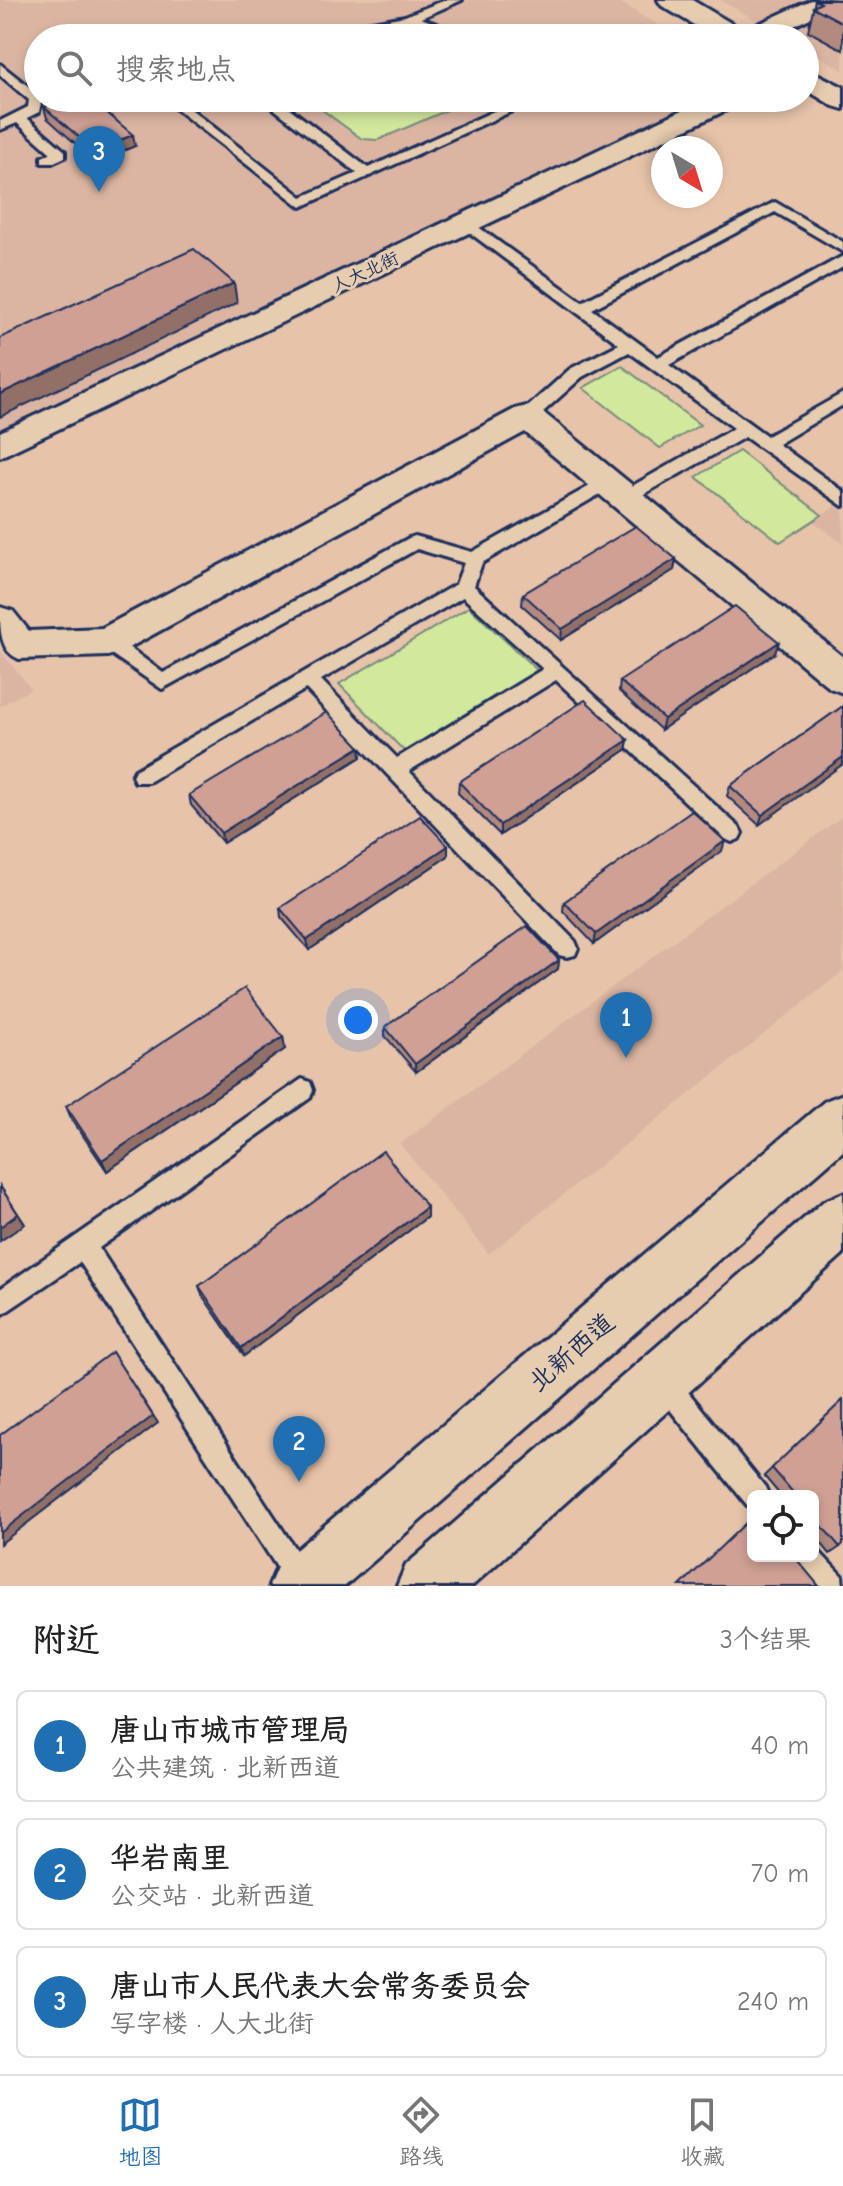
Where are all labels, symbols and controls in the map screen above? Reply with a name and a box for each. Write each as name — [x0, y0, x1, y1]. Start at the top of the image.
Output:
search box — [24, 24, 819, 112]
icon: search — [52, 46, 96, 90]
text: 搜索地点 — [116, 52, 236, 87]
pin: 3 — [73, 126, 125, 192]
north arrow — [651, 136, 723, 208]
street label: 人大北街 — [328, 248, 402, 297]
pin: 1 — [600, 992, 652, 1058]
your location — [338, 1000, 378, 1040]
street label: 北新西道 — [523, 1307, 621, 1398]
pin: 2 — [273, 1416, 325, 1482]
map controls — [747, 1490, 819, 1562]
button: locate — [747, 1490, 819, 1562]
text: 附近 — [32, 1620, 100, 1660]
text: 3个结果 — [720, 1625, 811, 1655]
text: 唐山市城市管理局 — [110, 1713, 350, 1748]
text: 1 — [55, 1731, 65, 1761]
text: 40 m — [750, 1731, 809, 1761]
text: 公共建筑 · 北新西道 — [110, 1753, 340, 1783]
text: 华岩南里 — [110, 1841, 230, 1876]
text: 2 — [54, 1859, 66, 1889]
text: 70 m — [751, 1859, 809, 1889]
text: 公交站 · 北新西道 — [110, 1881, 314, 1911]
text: 唐山市人民代表大会常务委员会 — [110, 1969, 530, 2004]
text: 3 — [54, 1987, 66, 2017]
text: 240 m — [737, 1987, 809, 2017]
text: 写字楼 · 人大北街 — [110, 2009, 314, 2039]
tab: 地图 — [118, 2093, 163, 2170]
tab: 路线 — [399, 2093, 444, 2170]
tab: 收藏 — [680, 2093, 725, 2170]

